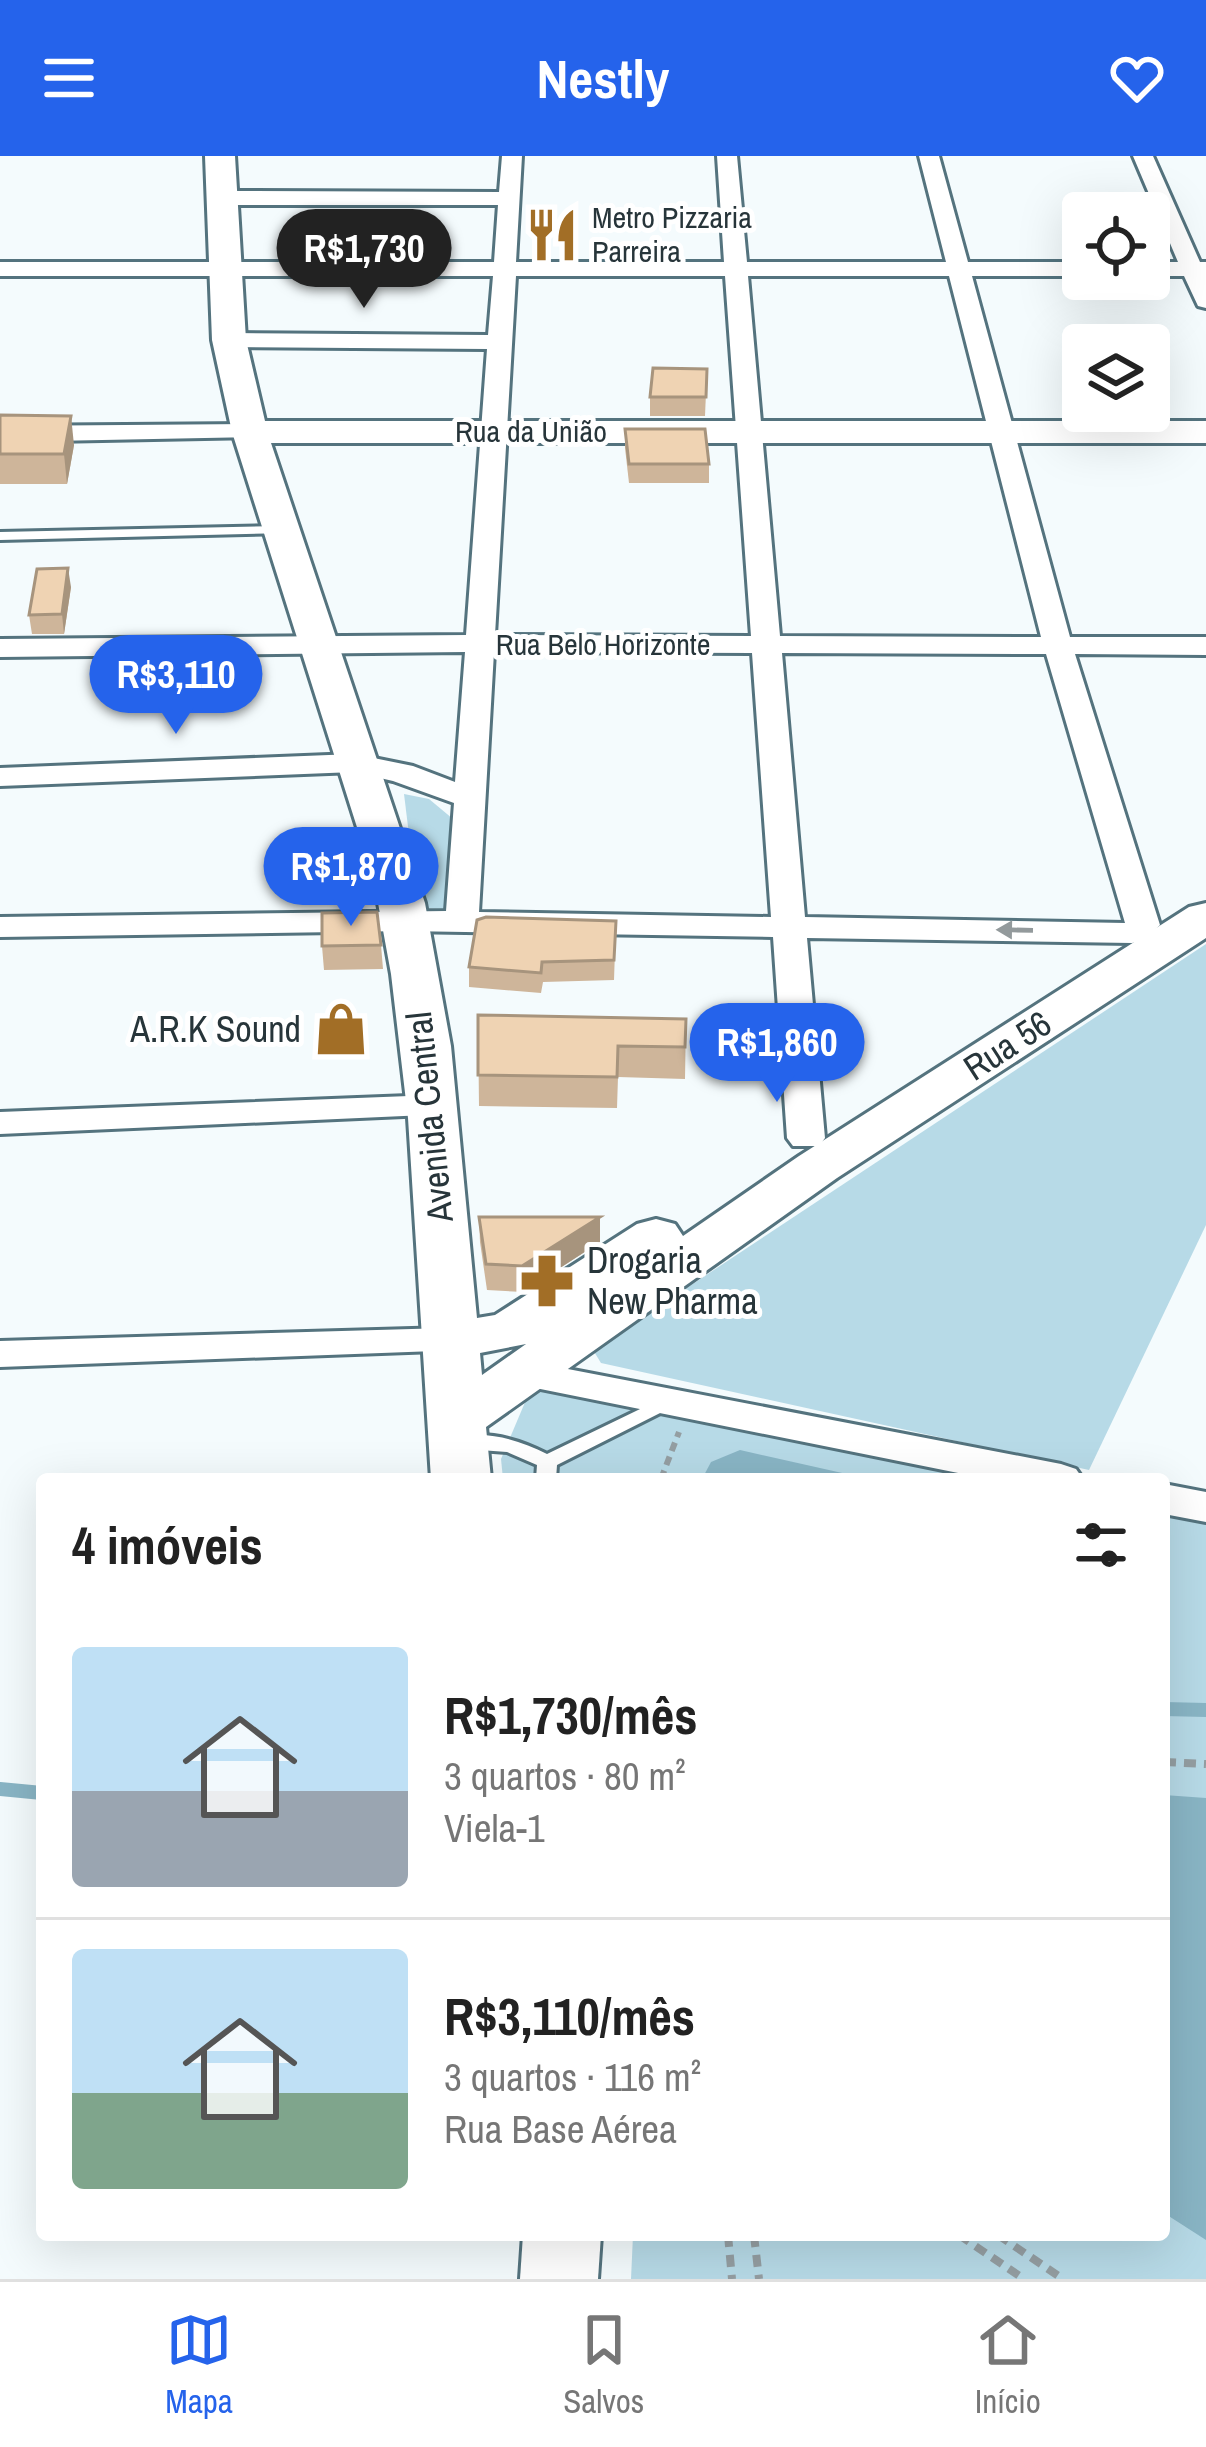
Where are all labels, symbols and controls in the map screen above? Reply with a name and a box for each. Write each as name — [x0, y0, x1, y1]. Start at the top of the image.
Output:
text: Nestly — [537, 42, 669, 115]
icon: menu — [36, 45, 102, 111]
icon: heart — [1104, 45, 1170, 111]
map controls — [1062, 192, 1170, 432]
button: locate — [1062, 192, 1170, 300]
place label: Metro Pizzaria Parreira — [592, 197, 752, 271]
restaurant icon: Metro Pizzaria Parreira — [523, 206, 581, 264]
pin: R$1,730 — [253, 209, 475, 311]
text: R$1,730 — [304, 222, 424, 274]
button: layers — [1062, 324, 1170, 432]
street label: Rua da União — [455, 411, 607, 451]
street label: Rua Belo Horizonte — [496, 624, 710, 664]
pin: R$3,110 — [65, 635, 287, 737]
text: R$3,110 — [116, 648, 236, 700]
pin: R$1,870 — [240, 827, 462, 929]
text: R$1,870 — [291, 840, 411, 892]
one-way arrow — [995, 921, 1033, 940]
street label: Rua 56 — [954, 999, 1060, 1091]
shop icon: A.R.K Sound — [312, 1000, 370, 1058]
pin: R$1,860 — [666, 1003, 888, 1105]
place label: A.R.K Sound — [129, 1005, 301, 1053]
street label: Avenida Central — [394, 1009, 464, 1226]
text: R$1,860 — [717, 1016, 837, 1068]
place label: Drogaria New Pharma — [587, 1236, 758, 1325]
pharmacy icon: Drogaria New Pharma — [518, 1252, 576, 1310]
text: 4 imóveis — [72, 1511, 263, 1580]
icon: filters — [1068, 1512, 1134, 1578]
text: R$1,730/mês — [444, 1681, 697, 1750]
icon: home — [168, 1695, 312, 1839]
text: 3 quartos · 80 m² — [444, 1750, 686, 1802]
text: Viela-1 — [444, 1802, 545, 1854]
text: R$3,110/mês — [444, 1982, 695, 2051]
icon: home — [168, 1997, 312, 2141]
text: 3 quartos · 116 m² — [444, 2051, 701, 2103]
text: Rua Base Aérea — [444, 2103, 677, 2155]
tab: Mapa — [165, 2307, 233, 2423]
tab: Salvos — [563, 2307, 644, 2423]
tab: Início — [975, 2307, 1041, 2423]

